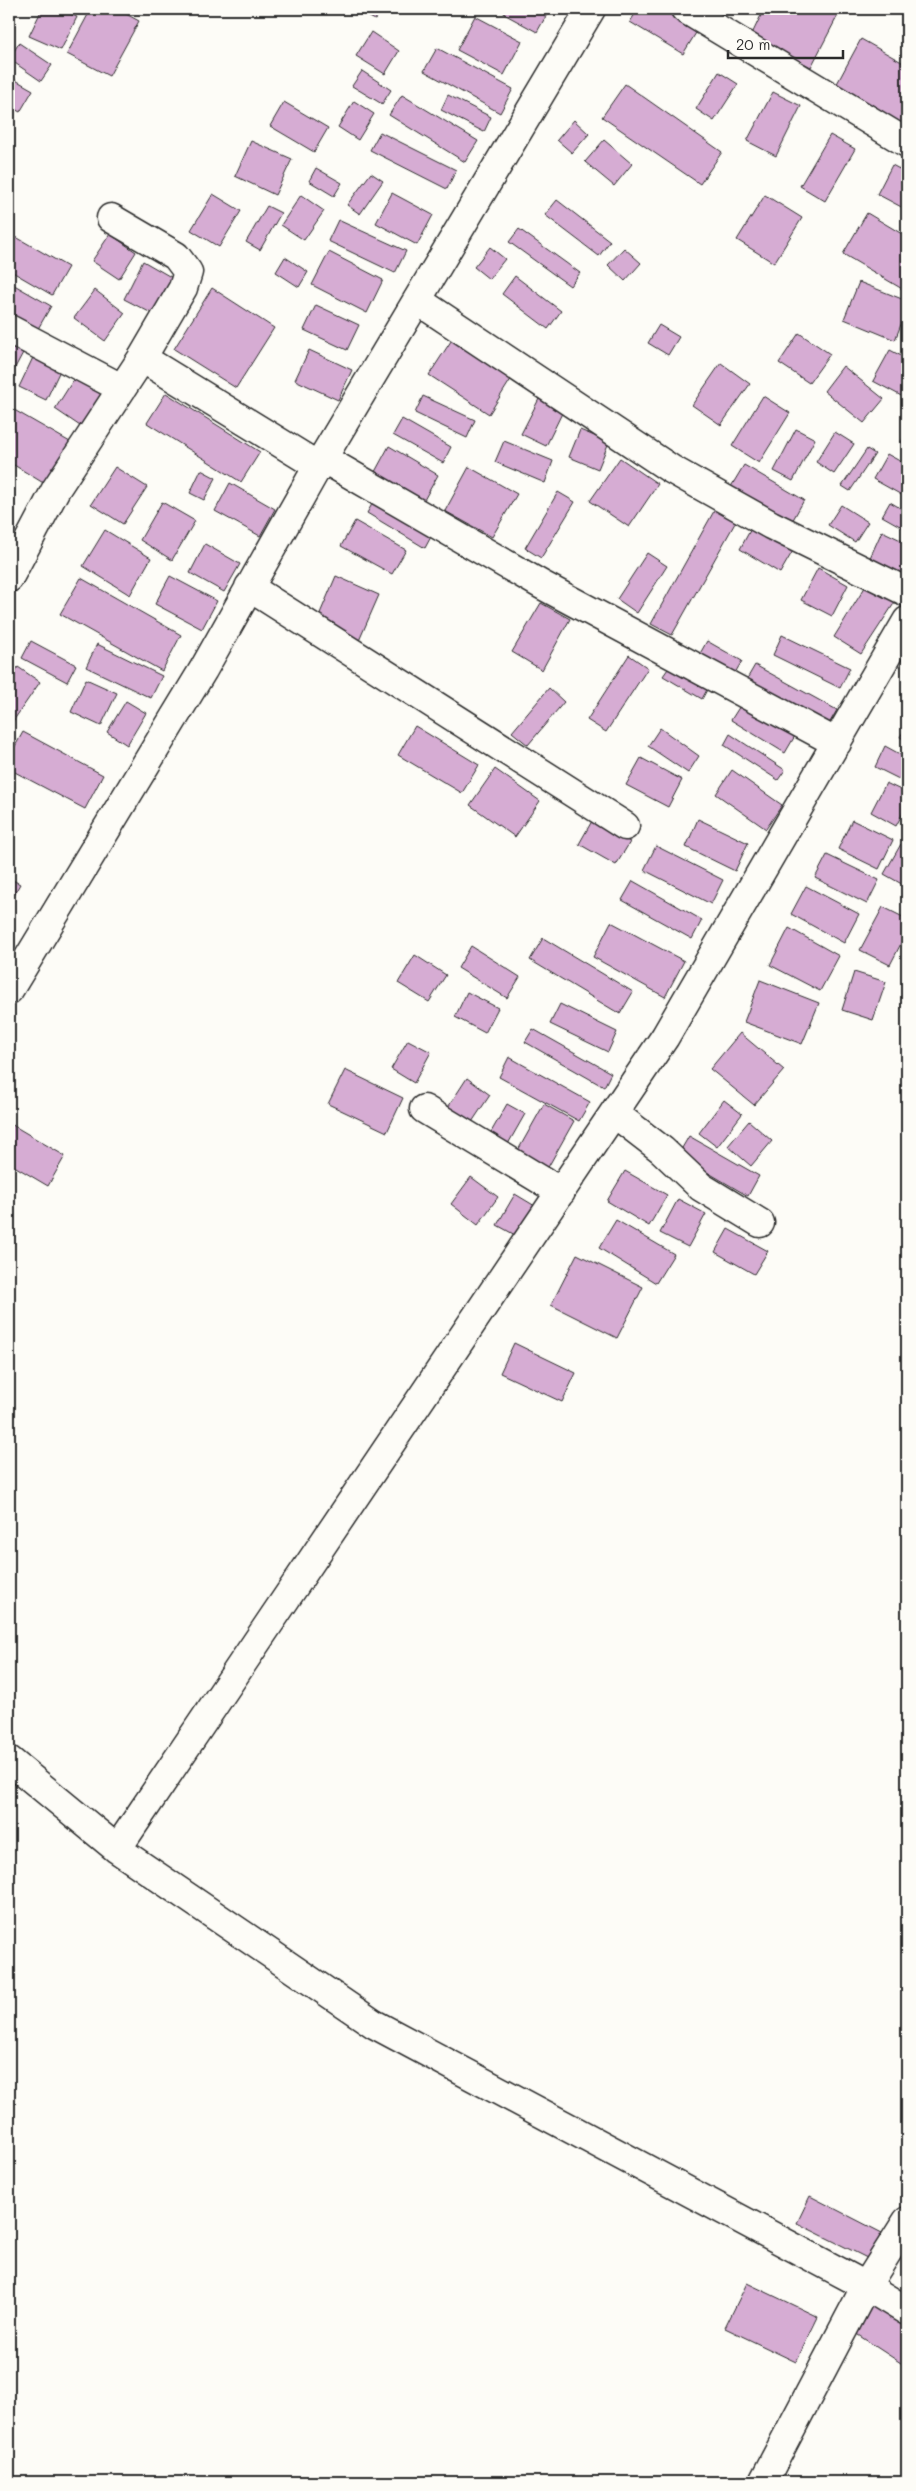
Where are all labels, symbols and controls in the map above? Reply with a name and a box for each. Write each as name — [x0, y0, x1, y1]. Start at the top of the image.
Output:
scale bar — [728, 28, 844, 60]
text: 20 m — [736, 34, 770, 54]

